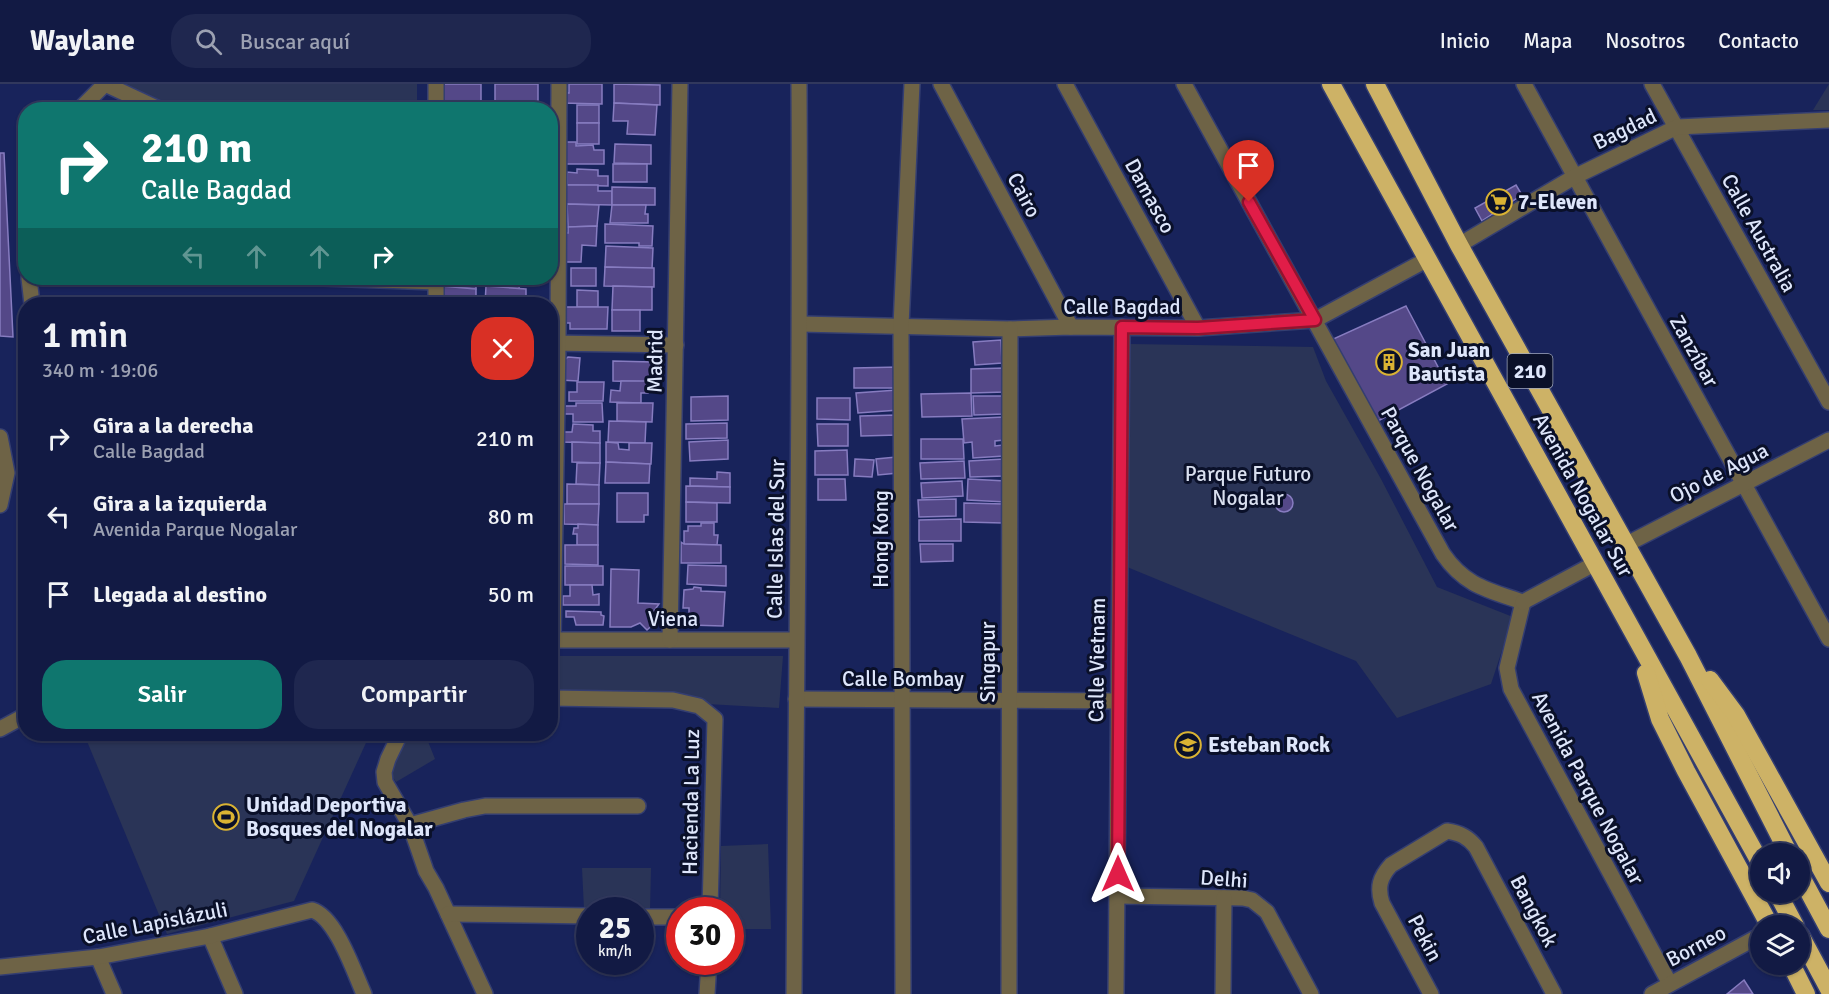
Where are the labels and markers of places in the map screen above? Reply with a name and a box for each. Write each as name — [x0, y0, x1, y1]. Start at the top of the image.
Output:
pin — [1223, 140, 1274, 202]
supermarket icon: 7-Eleven — [1484, 187, 1514, 217]
place label: 7-Eleven — [1518, 189, 1598, 215]
place label: San Juan Bautista — [1408, 337, 1490, 387]
building icon: San Juan Bautista — [1374, 347, 1404, 377]
school or university icon: Esteban Rock — [1173, 730, 1203, 760]
place label: Esteban Rock — [1208, 732, 1330, 758]
place label: Unidad Deportiva Bosques del Nogalar — [246, 792, 433, 842]
sports icon: Unidad Deportiva Bosques del Nogalar — [211, 802, 241, 832]

